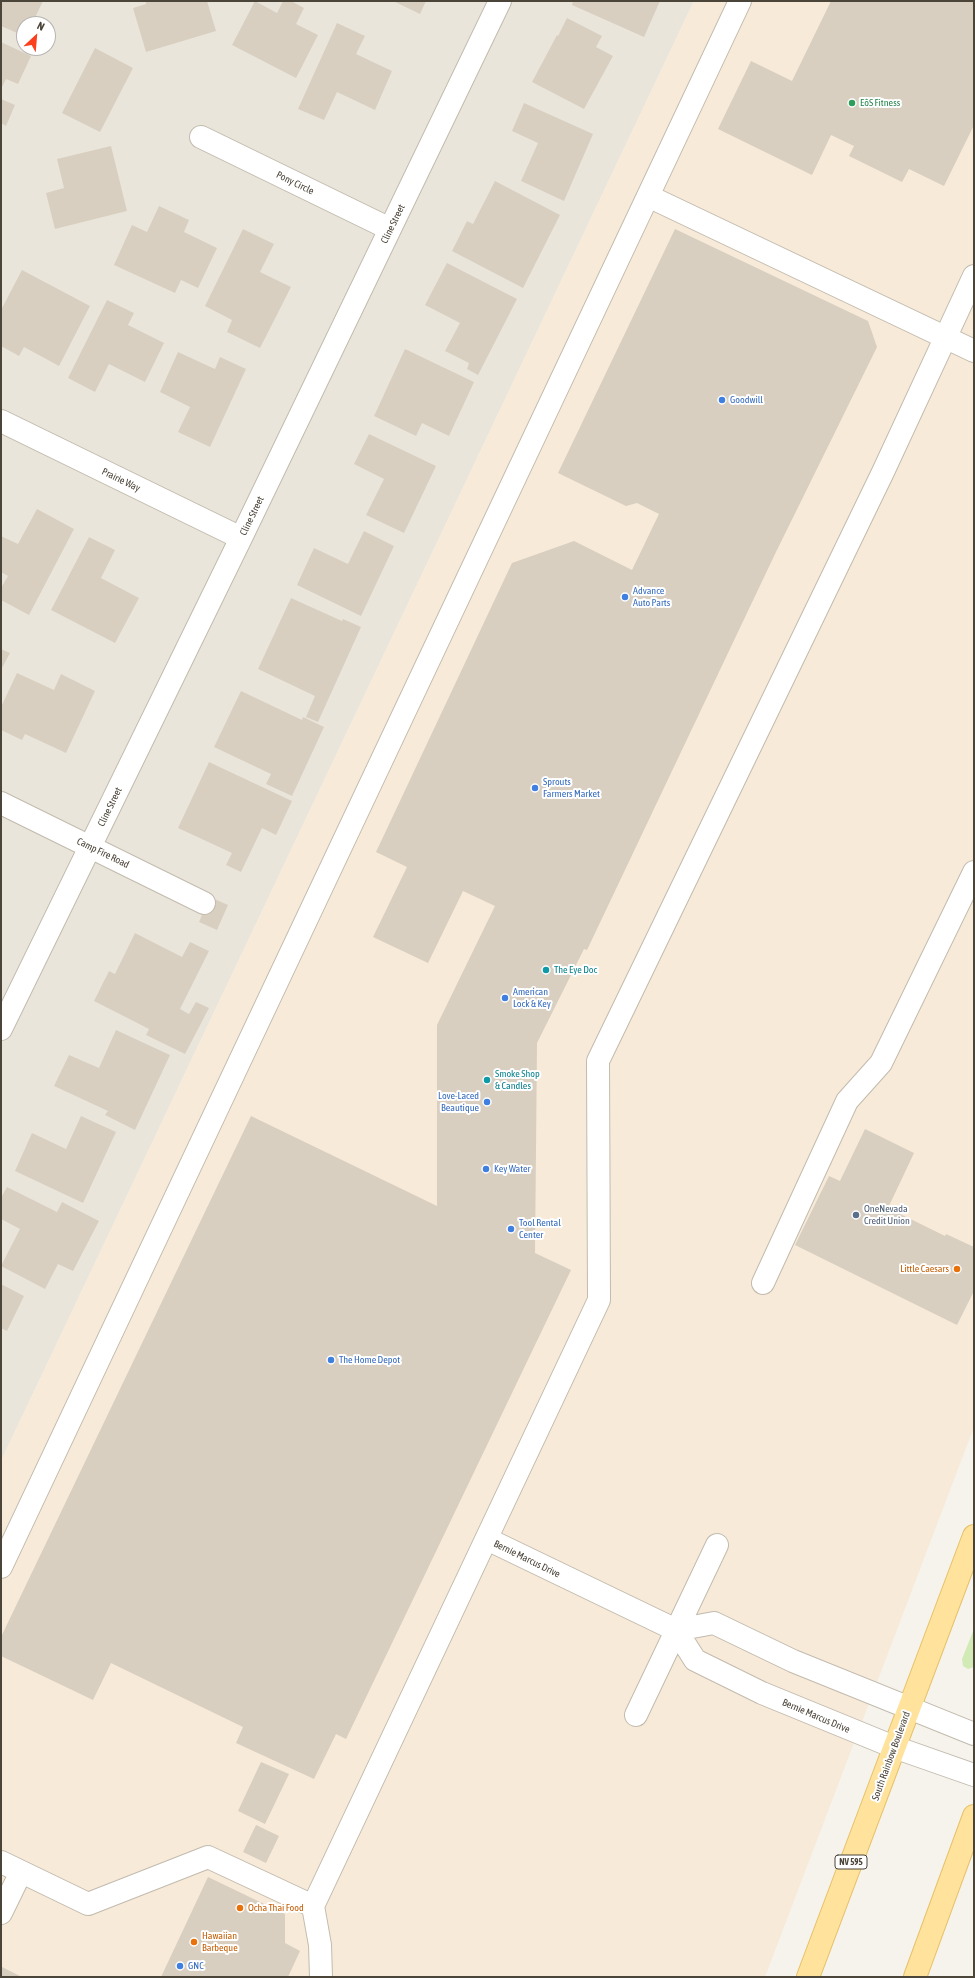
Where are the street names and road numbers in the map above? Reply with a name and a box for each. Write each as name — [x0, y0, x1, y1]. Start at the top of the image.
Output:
street label: Pony Circle — [274, 169, 316, 197]
street label: Cline Street — [378, 202, 408, 246]
street label: Prairie Way — [100, 466, 142, 494]
street label: Cline Street — [237, 494, 267, 538]
street label: Cline Street — [95, 785, 125, 829]
street label: Camp Fire Road — [75, 835, 131, 871]
street label: Bernie Marcus Drive — [492, 1538, 562, 1580]
street label: Bernie Marcus Drive — [780, 1696, 852, 1736]
street label: South Rainbow Boulevard — [869, 1710, 913, 1802]
road number: NV 595 — [835, 1855, 867, 1869]

